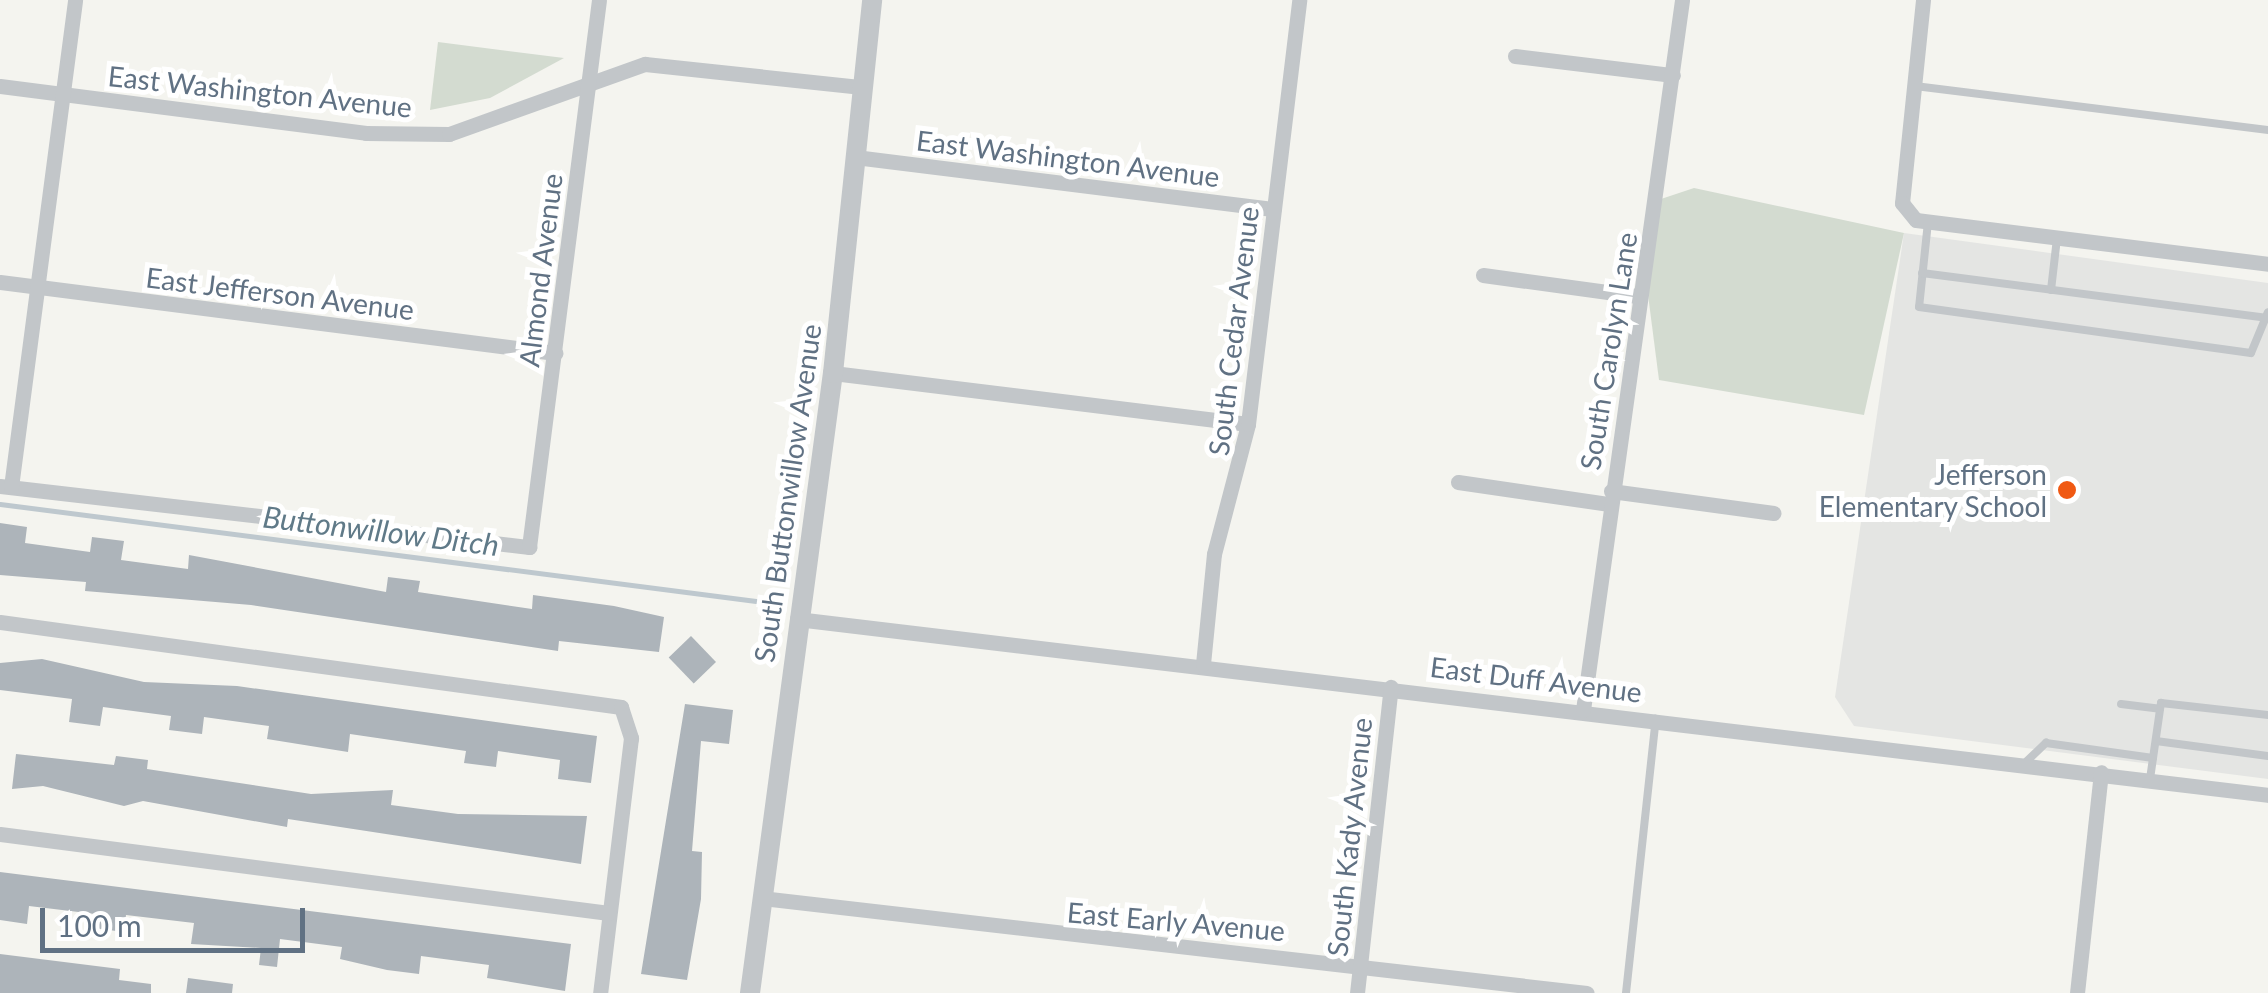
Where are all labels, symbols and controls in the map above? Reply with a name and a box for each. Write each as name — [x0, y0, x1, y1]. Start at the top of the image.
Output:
street label: East Washington Avenue — [106, 58, 414, 124]
street label: East Washington Avenue — [914, 123, 1222, 193]
street label: Almond Avenue — [511, 171, 569, 369]
street label: South Cedar Avenue — [1201, 204, 1265, 458]
street label: South Carolyn Lane — [1573, 230, 1643, 472]
street label: East Jefferson Avenue — [143, 260, 417, 326]
street label: South Buttonwillow Avenue — [747, 321, 827, 665]
place label: Jefferson Elementary School — [1818, 457, 2047, 523]
marker: Jefferson Elementary School — [2056, 479, 2078, 501]
water label: Buttonwillow Ditch — [261, 498, 501, 562]
street label: East Duff Avenue — [1428, 649, 1644, 709]
street label: South Kady Avenue — [1320, 715, 1378, 959]
scale bar — [45, 888, 310, 950]
street label: East Early Avenue — [1065, 895, 1287, 947]
text: 100 m — [57, 907, 142, 943]

